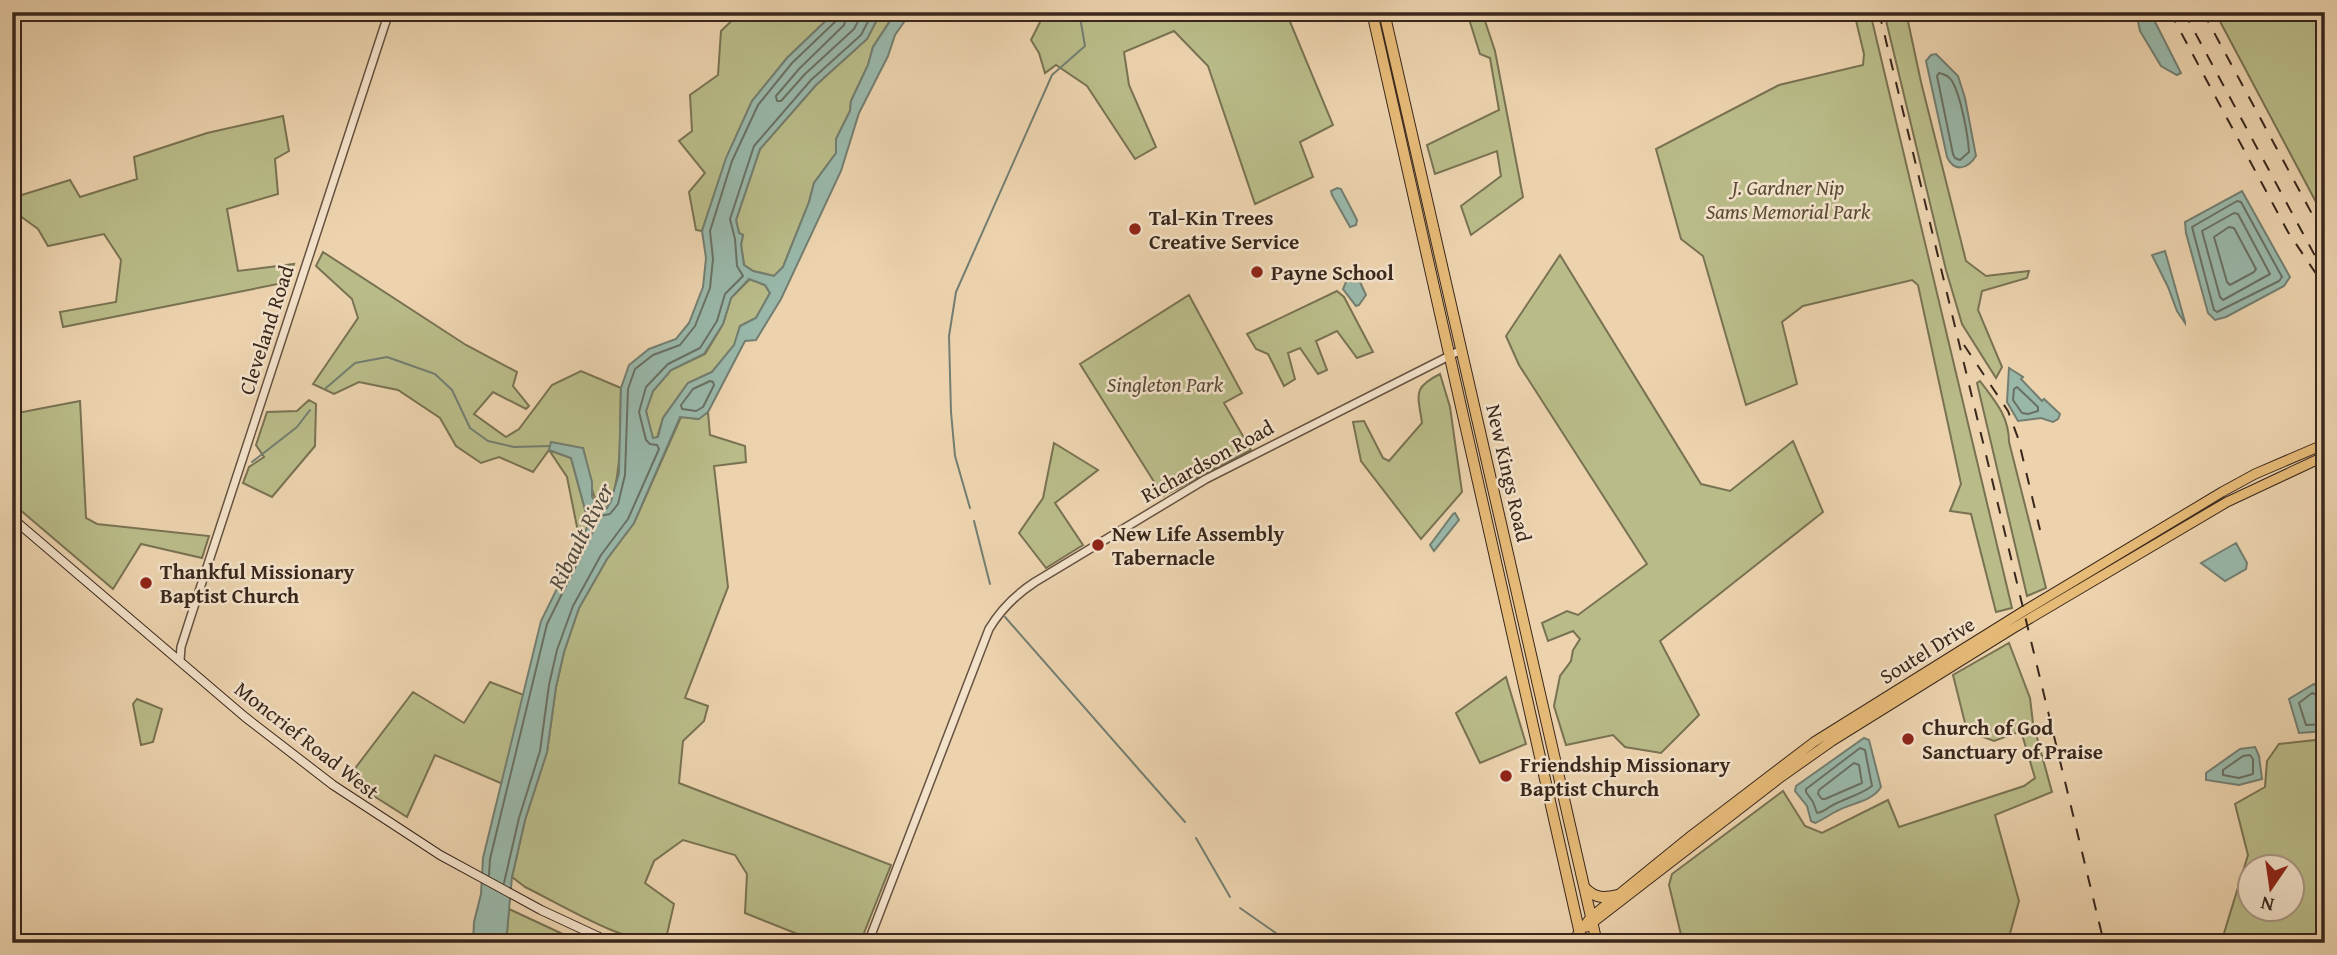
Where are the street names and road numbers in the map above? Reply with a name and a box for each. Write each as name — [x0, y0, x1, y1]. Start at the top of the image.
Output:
street label: Cleveland Road — [230, 261, 302, 399]
street label: New Kings Road — [1478, 401, 1540, 546]
street label: Richardson Road — [1135, 411, 1280, 510]
street label: Soutel Drive — [1873, 608, 1981, 692]
street label: Moncrief Road West — [228, 674, 386, 807]

